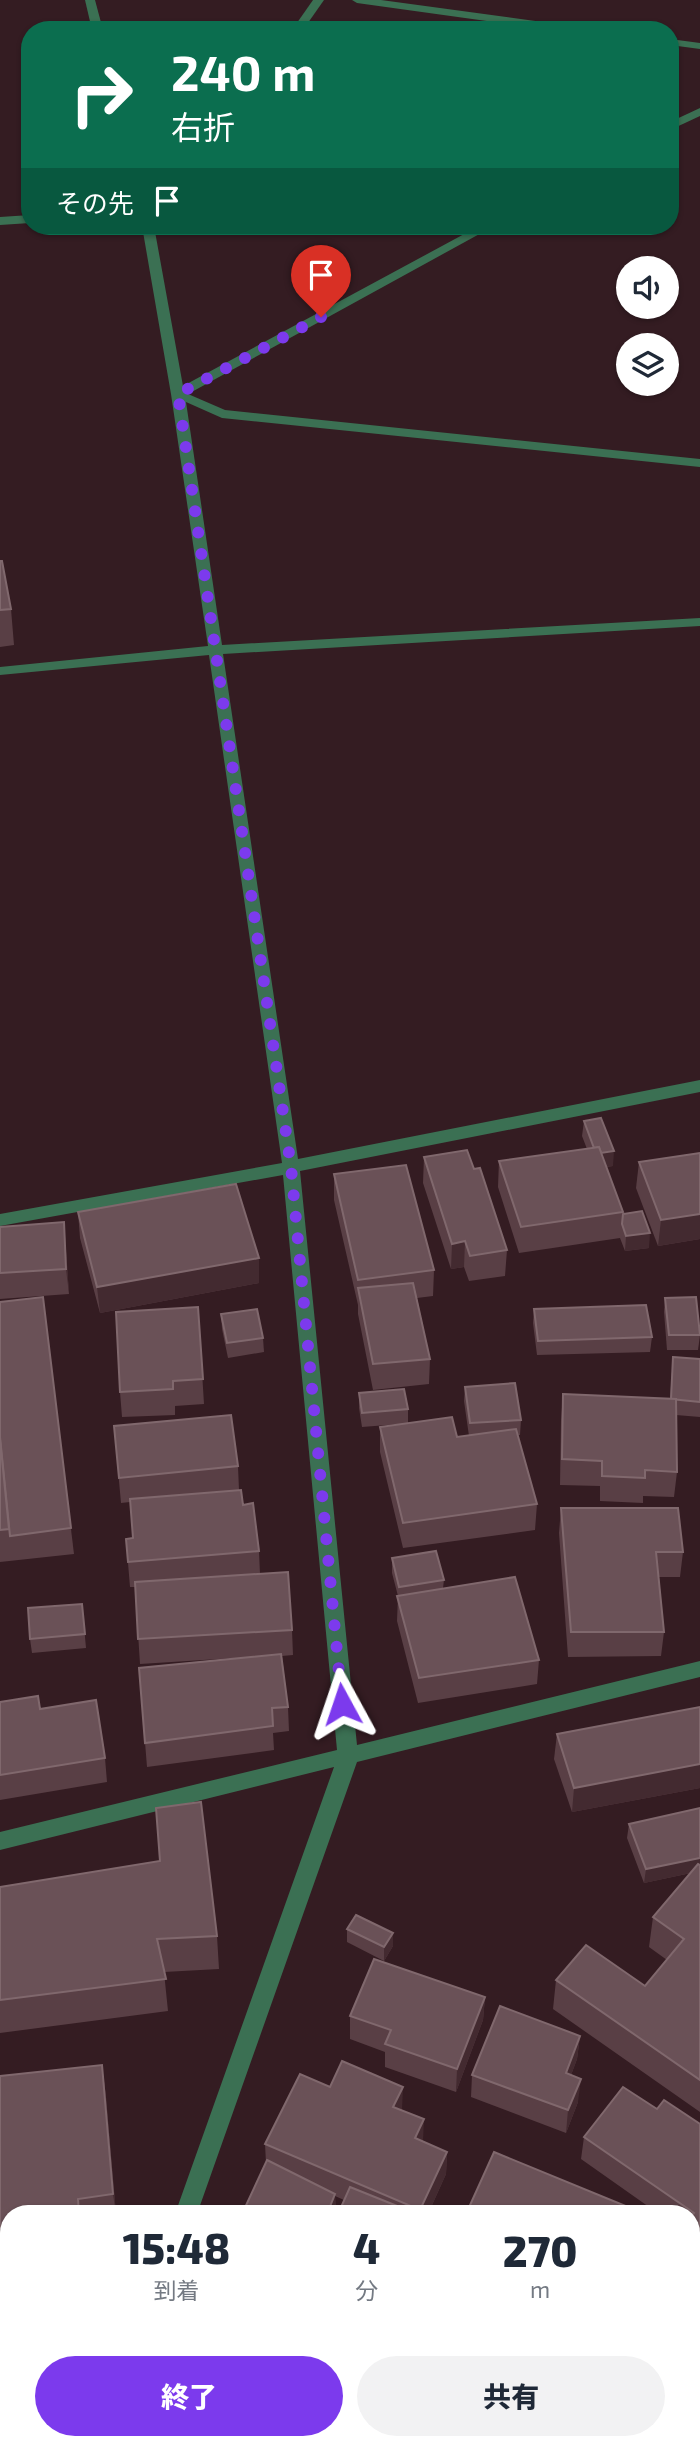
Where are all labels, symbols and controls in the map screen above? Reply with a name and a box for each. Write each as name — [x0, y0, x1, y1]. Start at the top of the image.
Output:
text: 240 m — [171, 42, 315, 101]
icon: right — [56, 49, 147, 140]
text: 右折 — [171, 107, 235, 145]
icon: arrive — [148, 182, 186, 220]
text: その先 — [56, 187, 134, 218]
pin — [291, 245, 351, 317]
icon: arrive — [302, 256, 340, 294]
map controls — [616, 256, 679, 396]
button: sound — [616, 256, 679, 319]
button: layers — [616, 333, 679, 396]
position arrow — [305, 1667, 379, 1741]
text: 15:48 — [123, 2222, 230, 2272]
text: 4 — [353, 2222, 380, 2272]
text: 270 — [503, 2225, 577, 2275]
text: m — [530, 2275, 550, 2303]
text: 到着 — [153, 2276, 199, 2304]
text: 分 — [355, 2276, 378, 2304]
button: 終了 — [35, 2356, 343, 2436]
button: 共有 — [357, 2356, 665, 2436]

